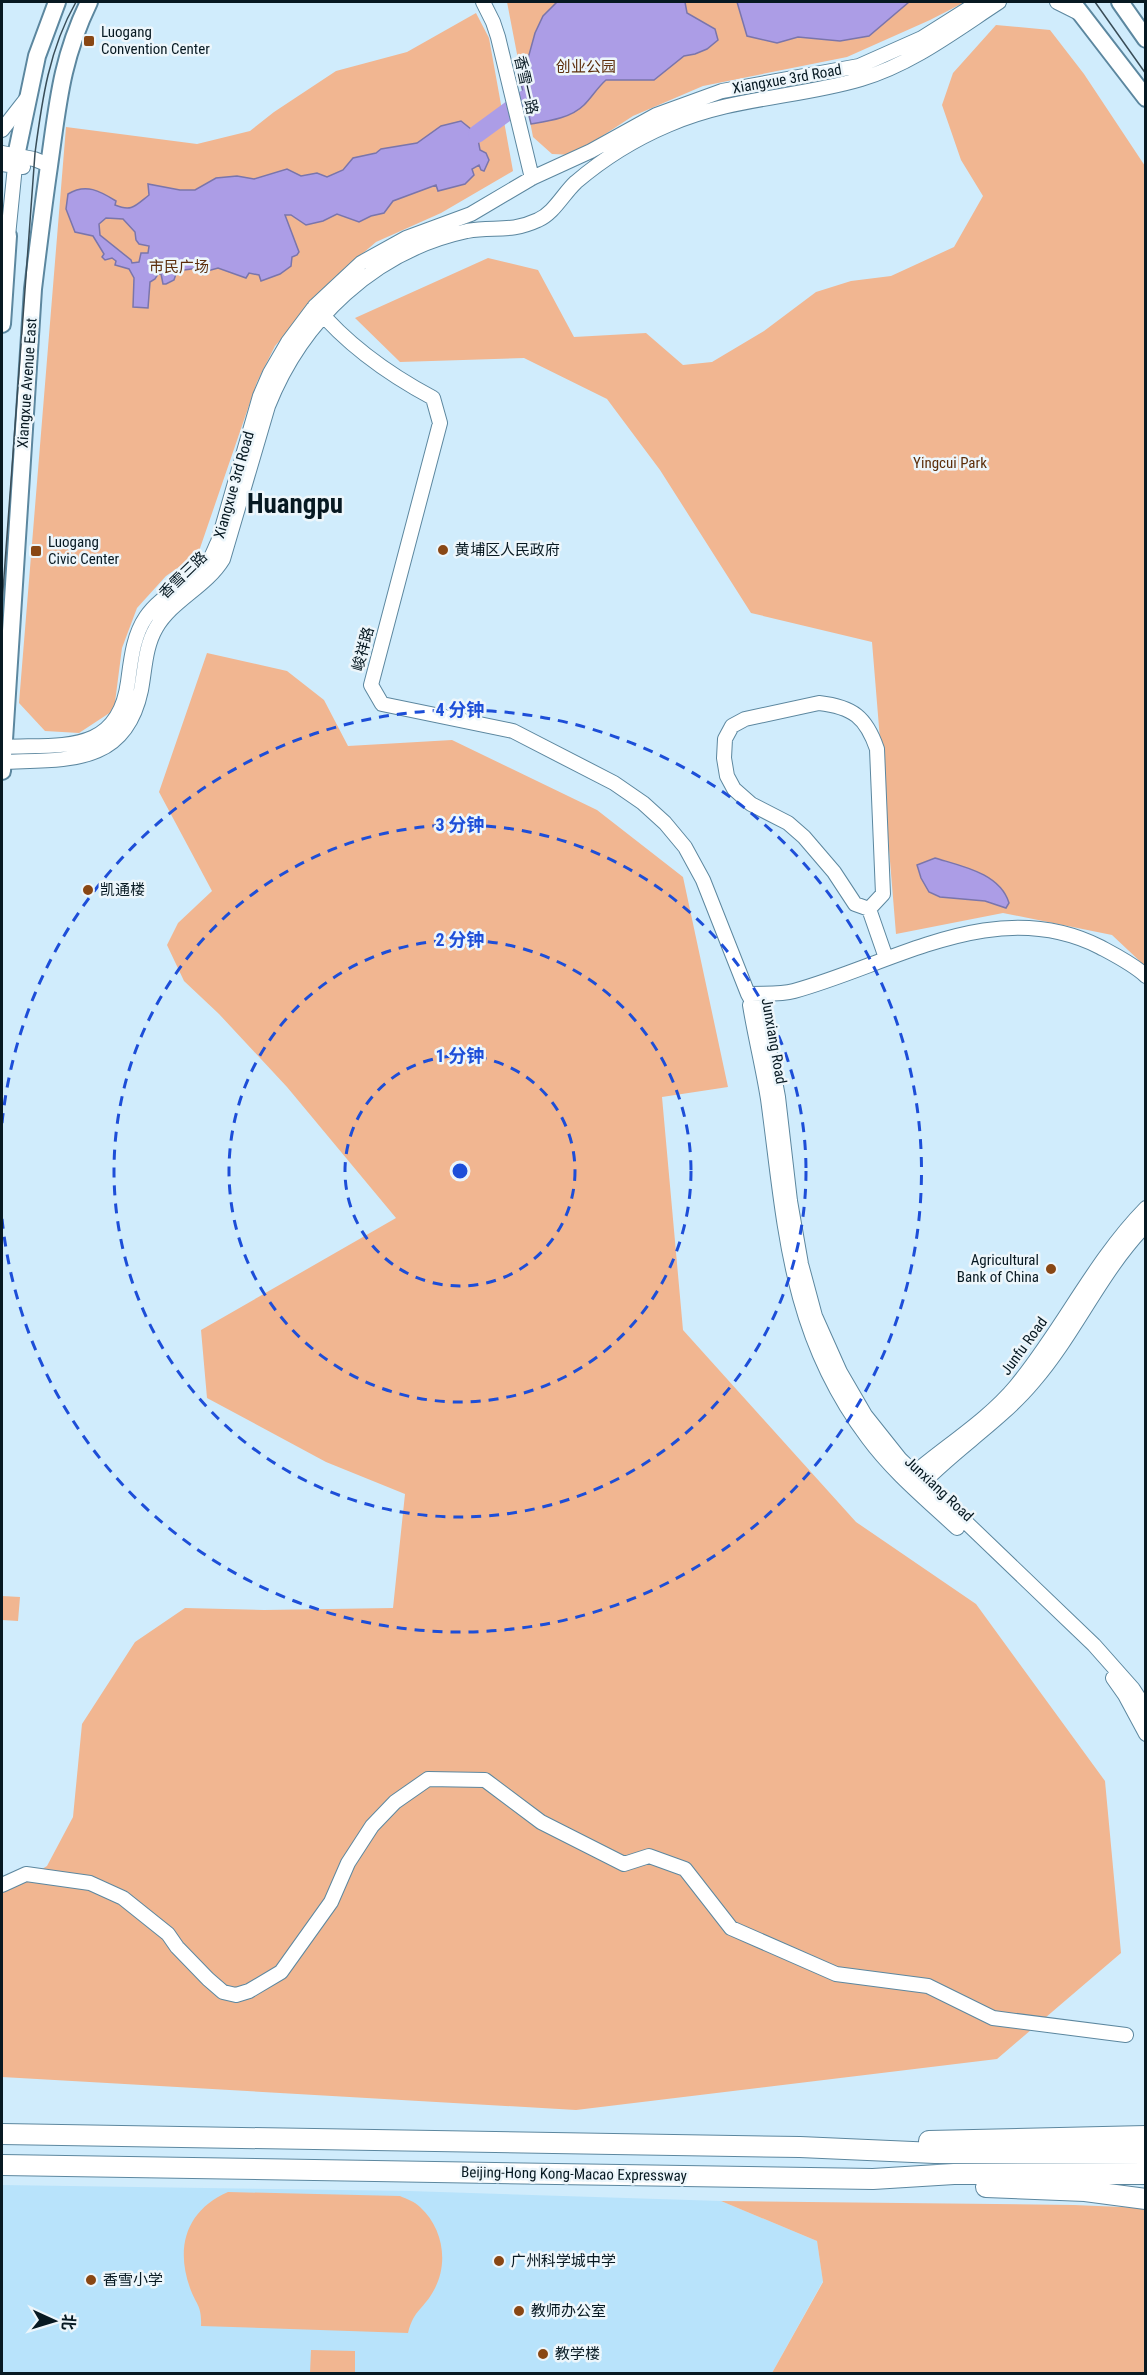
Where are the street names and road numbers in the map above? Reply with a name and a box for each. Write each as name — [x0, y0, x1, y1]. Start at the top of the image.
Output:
street label: 香雪一路 — [510, 54, 542, 116]
street label: Xiangxue 3rd Road — [731, 61, 843, 97]
street label: Xiangxue Avenue East — [13, 317, 41, 449]
street label: Xiangxue 3rd Road — [210, 429, 258, 541]
street label: 香雪三路 — [155, 548, 211, 602]
street label: 峻祥路 — [348, 625, 378, 673]
street label: Junxiang Road — [758, 996, 790, 1086]
street label: Junfu Road — [997, 1313, 1051, 1379]
street label: Junxiang Road — [901, 1453, 977, 1525]
street label: Beijing-Hong Kong-Macao Expressway — [461, 2163, 687, 2185]

